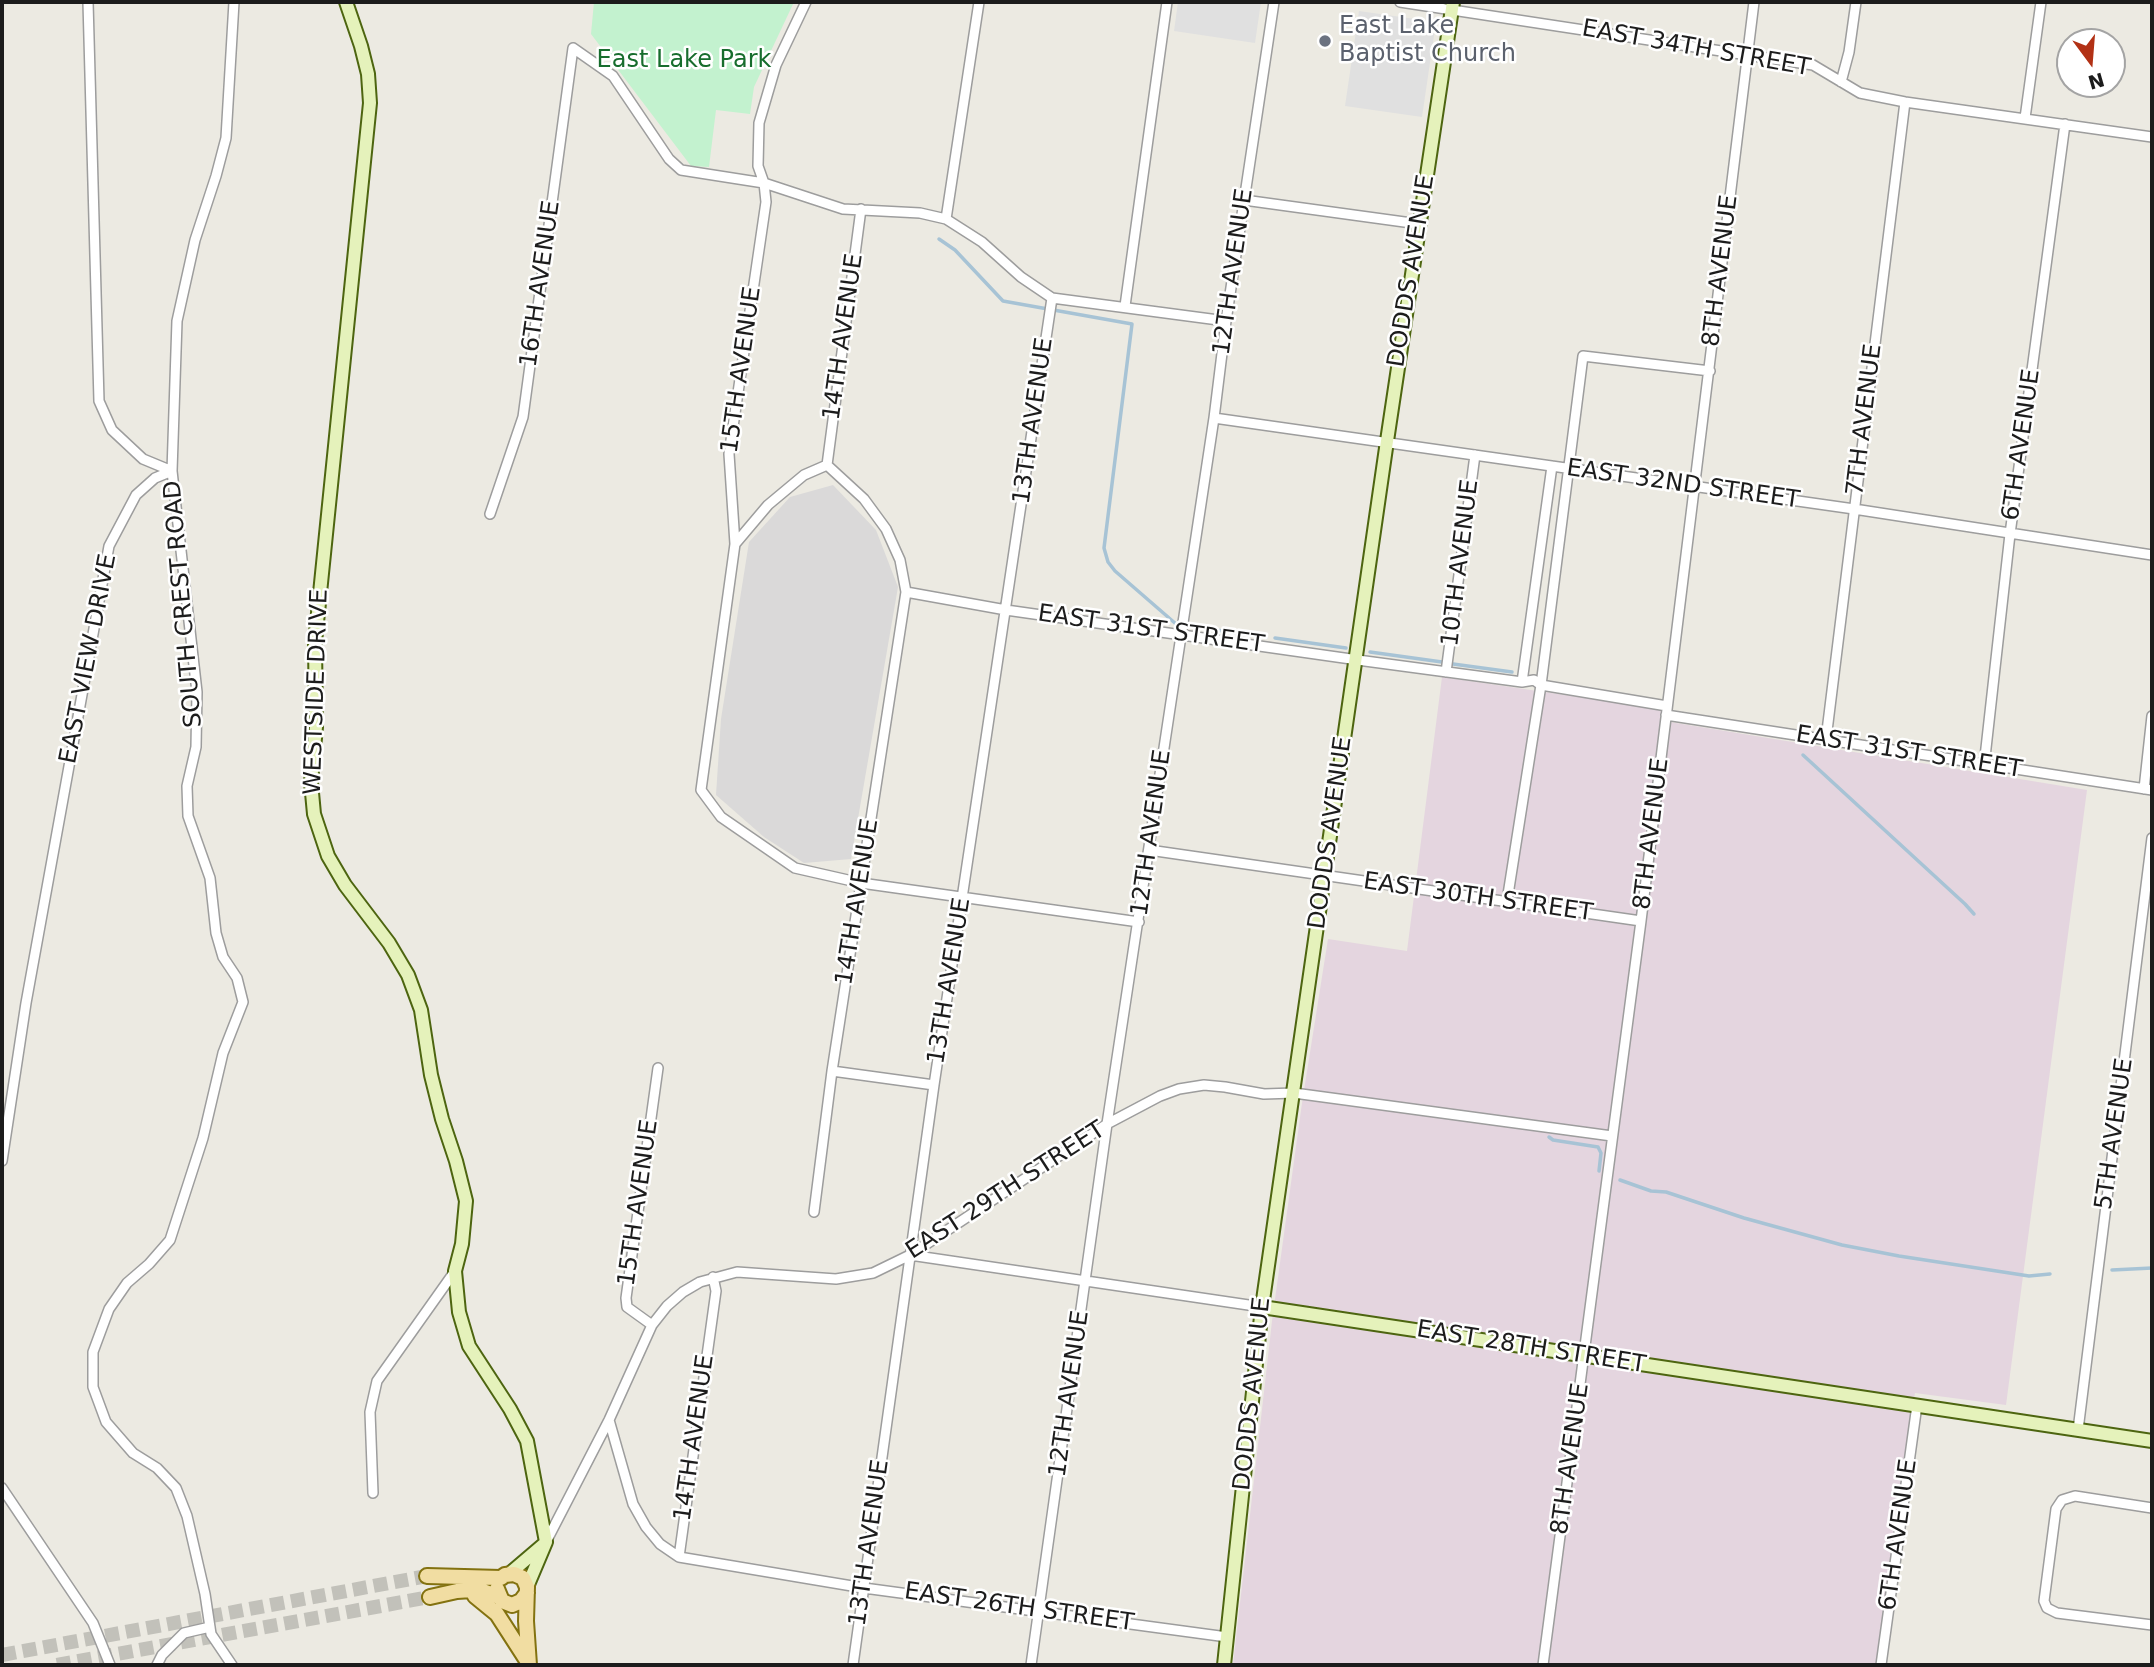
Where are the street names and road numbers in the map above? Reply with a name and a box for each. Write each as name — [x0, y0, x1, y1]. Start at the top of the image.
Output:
street label: EAST 34TH STREET — [1579, 15, 1813, 83]
street label: DODDS AVENUE — [1383, 173, 1441, 369]
street label: 12TH AVENUE — [1208, 187, 1260, 357]
street label: 8TH AVENUE — [1697, 193, 1745, 349]
street label: 16TH AVENUE — [515, 199, 567, 369]
street label: 14TH AVENUE — [818, 252, 870, 422]
street label: 15TH AVENUE — [716, 285, 768, 455]
street label: 13TH AVENUE — [1008, 336, 1060, 506]
street label: 7TH AVENUE — [1841, 342, 1889, 498]
street label: 6TH AVENUE — [1997, 367, 2047, 523]
street label: EAST 32ND STREET — [1565, 454, 1801, 516]
street label: 10TH AVENUE — [1436, 478, 1486, 648]
street label: SOUTH CREST ROAD — [159, 479, 209, 729]
street label: EAST VIEW DRIVE — [55, 552, 123, 766]
street label: WESTSIDE DRIVE — [299, 588, 335, 796]
street label: EAST 31ST STREET — [1036, 600, 1266, 660]
street label: EAST 31ST STREET — [1794, 721, 2024, 785]
street label: DODDS AVENUE — [1303, 735, 1359, 931]
street label: 12TH AVENUE — [1126, 748, 1178, 918]
street label: 8TH AVENUE — [1628, 756, 1676, 912]
street label: 14TH AVENUE — [831, 817, 885, 987]
street label: EAST 30TH STREET — [1361, 868, 1595, 928]
street label: 13TH AVENUE — [923, 896, 977, 1066]
street label: 5TH AVENUE — [2090, 1056, 2140, 1212]
street label: EAST 29TH STREET — [901, 1116, 1111, 1266]
street label: 15TH AVENUE — [613, 1118, 665, 1288]
street label: DODDS AVENUE — [1229, 1296, 1277, 1492]
street label: 12TH AVENUE — [1044, 1309, 1096, 1479]
street label: EAST 28TH STREET — [1414, 1316, 1648, 1380]
street label: 14TH AVENUE — [669, 1353, 721, 1523]
street label: 8TH AVENUE — [1546, 1381, 1596, 1537]
street label: 6TH AVENUE — [1874, 1457, 1924, 1613]
street label: 13TH AVENUE — [844, 1458, 896, 1628]
street label: EAST 26TH STREET — [902, 1578, 1136, 1638]

